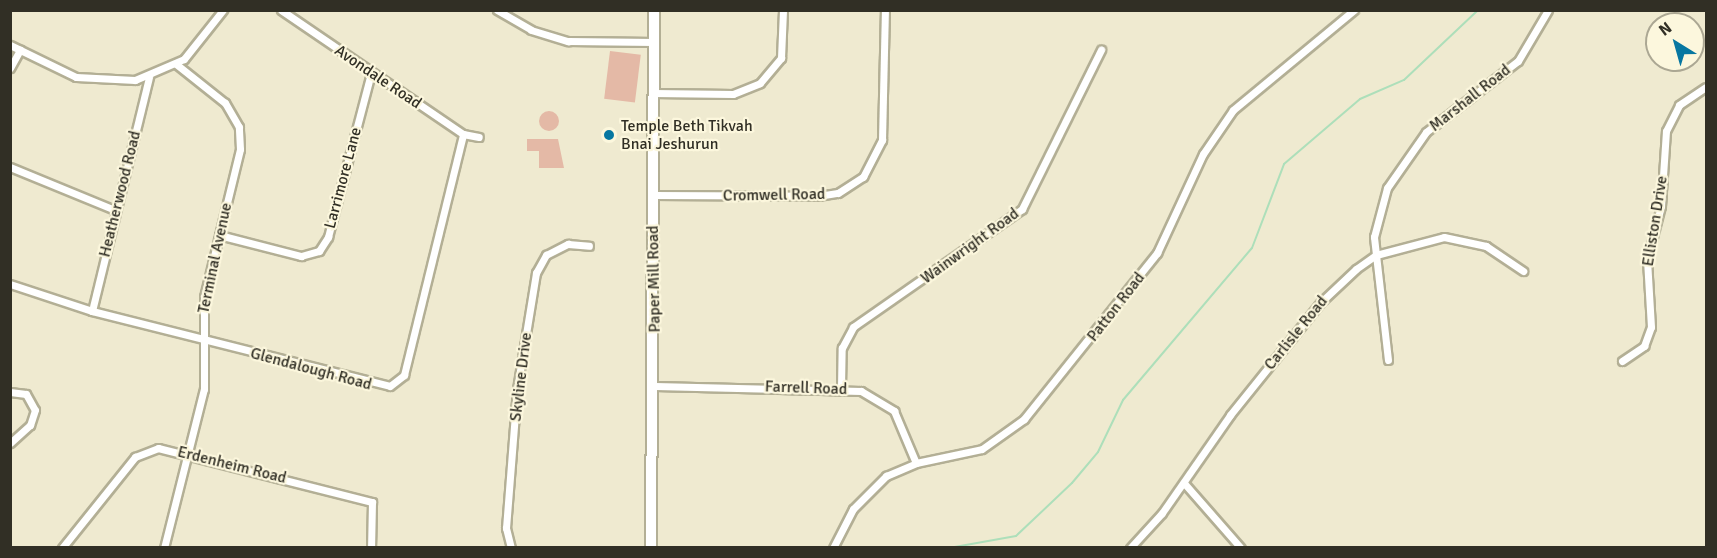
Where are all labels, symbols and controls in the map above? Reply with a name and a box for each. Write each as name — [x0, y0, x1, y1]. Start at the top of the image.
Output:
north arrow — [1645, 12, 1705, 72]
text: N — [1655, 18, 1676, 41]
street label: Avondale Road — [331, 41, 425, 113]
street label: Marshall Road — [1426, 60, 1514, 136]
place label: Temple Beth Tikvah Bnai Jeshurun — [621, 116, 753, 154]
street label: Larrimore Lane — [320, 125, 366, 231]
marker: Temple Beth Tikvah Bnai Jeshurun — [602, 128, 616, 142]
street label: Heatherwood Road — [95, 129, 145, 259]
street label: Elliston Drive — [1638, 174, 1672, 268]
street label: Cromwell Road — [723, 185, 825, 205]
street label: Terminal Avenue — [194, 201, 236, 315]
street label: Wainwright Road — [917, 204, 1023, 288]
street label: Paper Mill Road — [643, 225, 665, 333]
street label: Patton Road — [1083, 269, 1149, 345]
street label: Carlisle Road — [1260, 292, 1332, 374]
street label: Skyline Drive — [506, 331, 536, 423]
street label: Glendalough Road — [248, 344, 374, 394]
street label: Farrell Road — [764, 377, 848, 399]
street label: Erdenheim Road — [176, 442, 288, 488]

